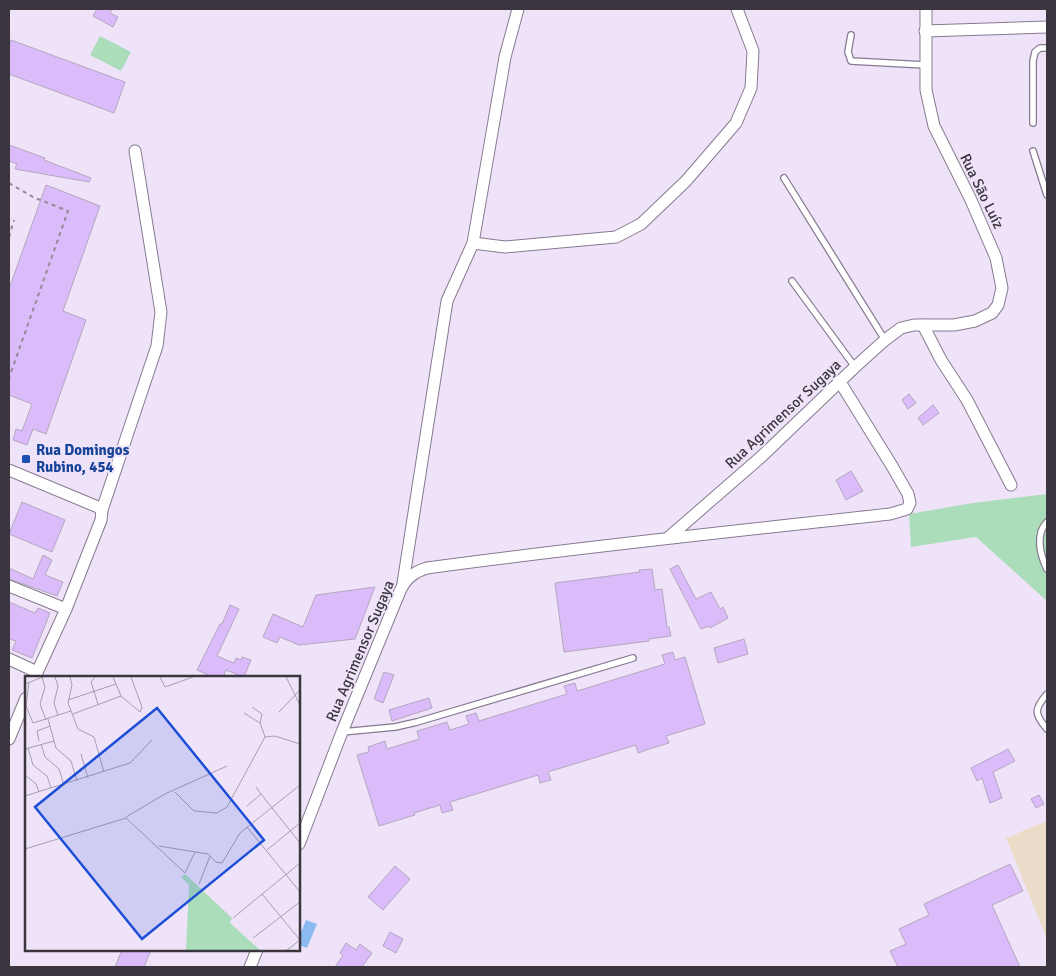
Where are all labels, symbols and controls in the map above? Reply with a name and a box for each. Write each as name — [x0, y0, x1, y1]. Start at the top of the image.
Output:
street label: Rua São Luíz — [956, 151, 1008, 232]
street label: Rua Agrimensor Sugaya — [721, 356, 845, 472]
place label: Rua Domingos Rubino, 454 — [36, 441, 130, 476]
marker: Rua Domingos Rubino, 454 — [20, 453, 32, 465]
street label: Rua Agrimensor Sugaya — [322, 578, 398, 724]
inset map — [25, 676, 300, 951]

